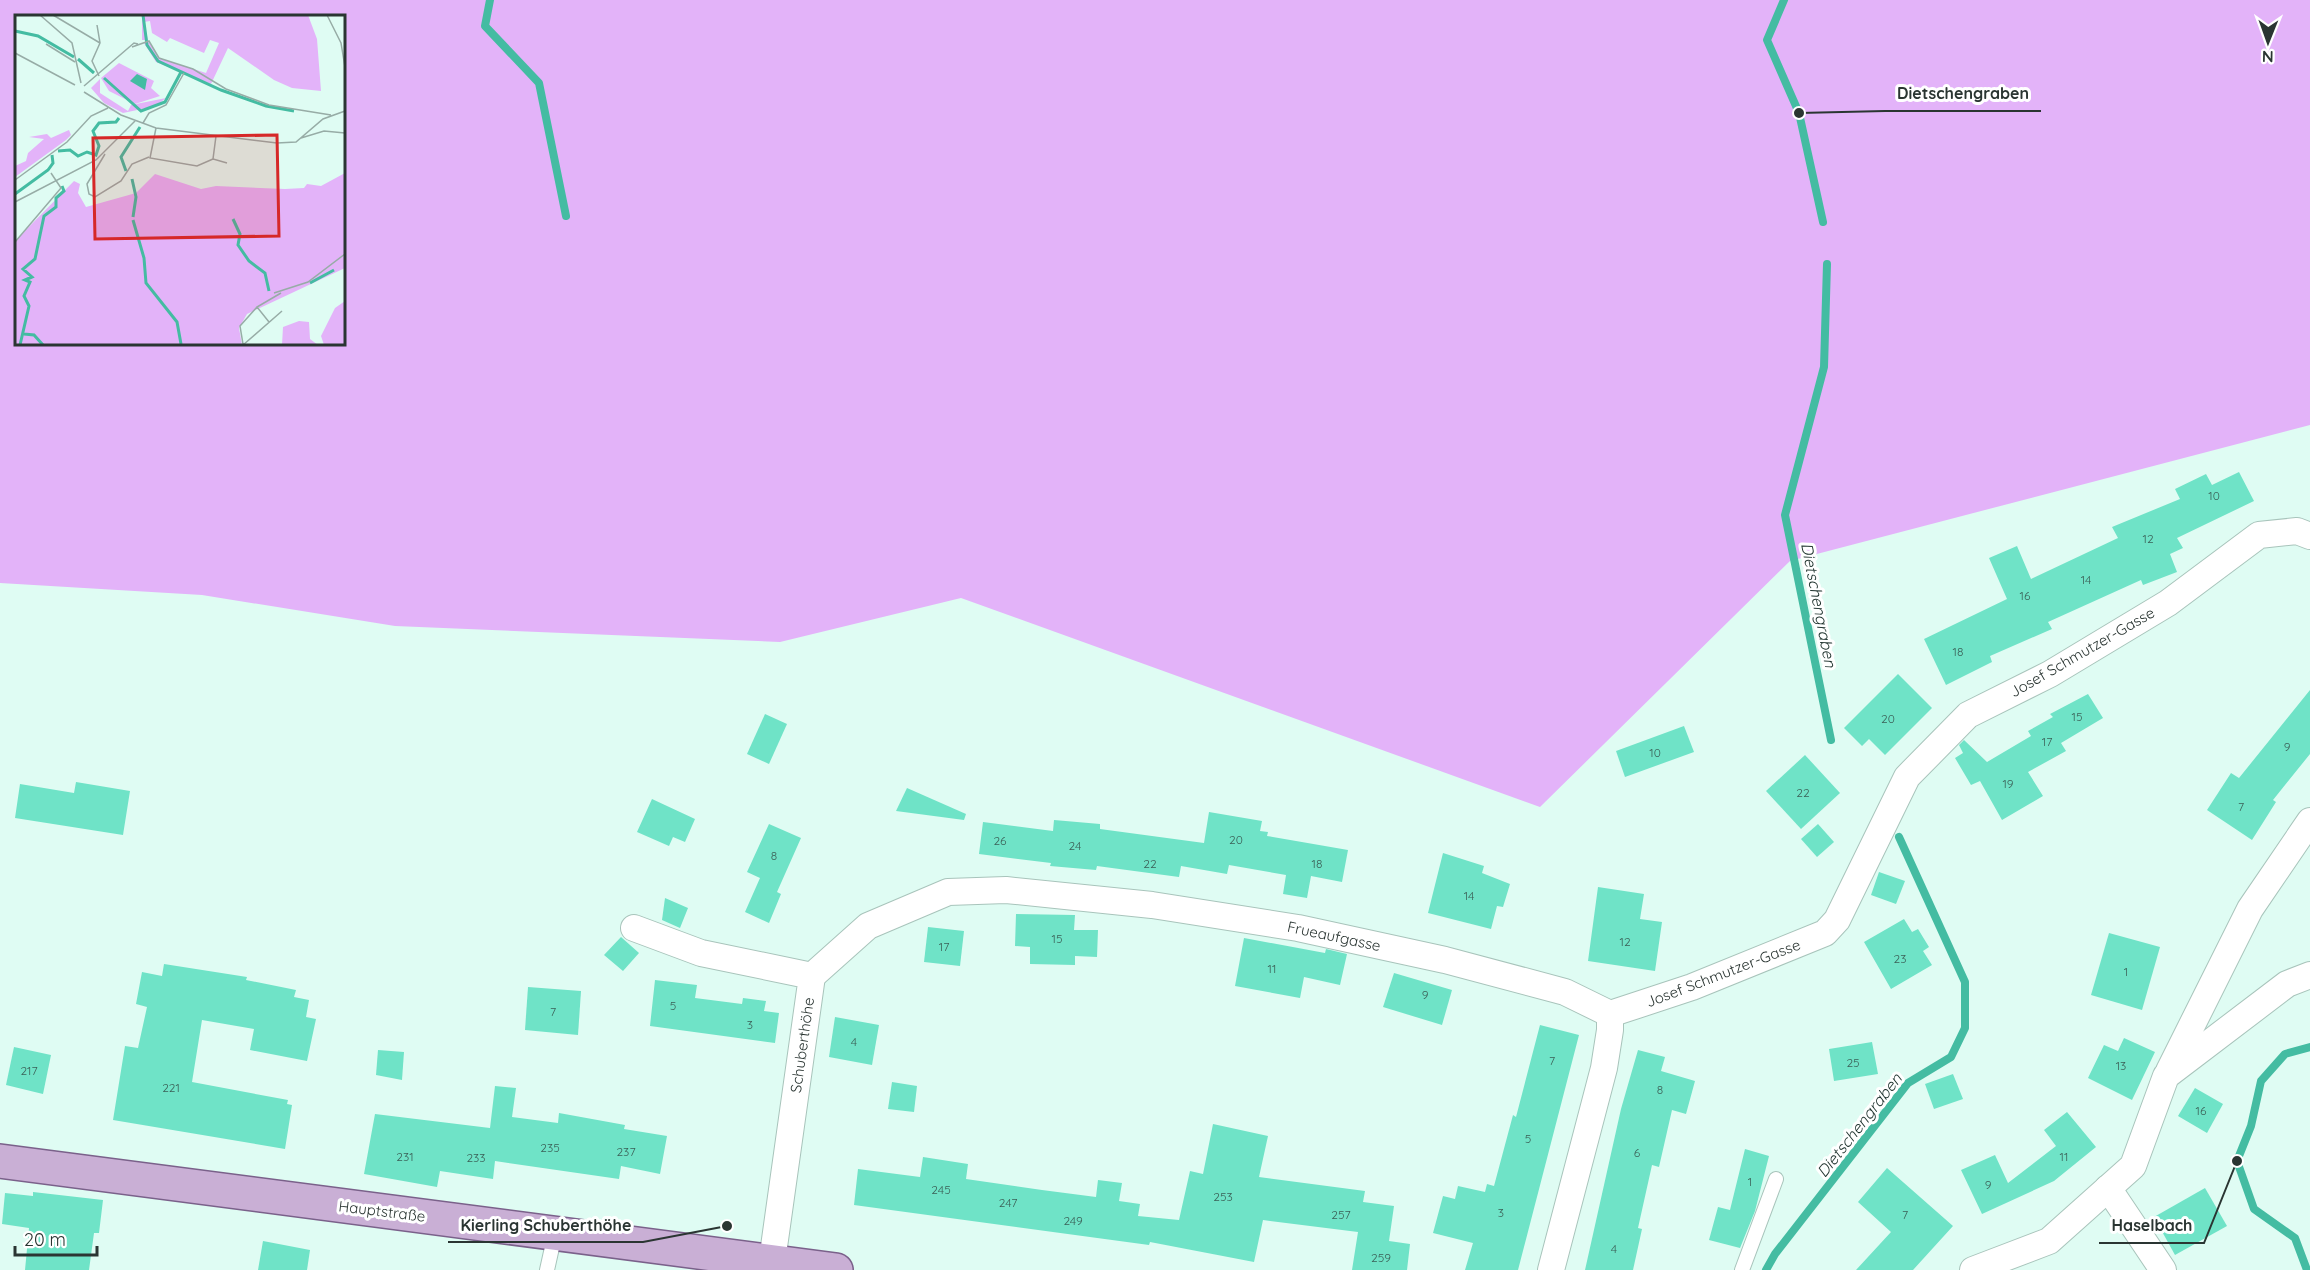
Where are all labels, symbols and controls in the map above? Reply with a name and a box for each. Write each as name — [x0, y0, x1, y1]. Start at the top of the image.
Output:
north arrow — [2238, 12, 2298, 72]
inset map — [15, 15, 345, 345]
text: N — [2262, 47, 2274, 67]
callout: Dietschengraben — [1885, 77, 2041, 111]
text: Dietschengraben — [1897, 83, 2029, 103]
house number: 10 — [2208, 488, 2220, 503]
house number: 12 — [2142, 531, 2154, 546]
water label: Dietschengraben — [1797, 541, 1841, 670]
house number: 14 — [2081, 572, 2091, 587]
house number: 16 — [2020, 588, 2031, 603]
street label: Josef Schmutzer-Gasse — [2006, 603, 2158, 701]
house number: 18 — [1953, 644, 1963, 659]
house number: 15 — [2072, 709, 2082, 724]
house number: 20 — [1881, 711, 1895, 726]
house number: 17 — [2042, 734, 2052, 749]
house number: 9 — [2284, 739, 2291, 754]
house number: 10 — [1649, 745, 1661, 760]
house number: 19 — [2002, 776, 2014, 791]
house number: 22 — [1796, 785, 1810, 800]
house number: 7 — [2238, 799, 2244, 814]
house number: 20 — [1229, 832, 1243, 847]
house number: 26 — [993, 833, 1007, 848]
house number: 24 — [1069, 838, 1081, 853]
house number: 8 — [771, 848, 777, 863]
house number: 22 — [1143, 856, 1157, 871]
house number: 18 — [1312, 856, 1322, 871]
house number: 14 — [1464, 888, 1474, 903]
street label: Frueaufgasse — [1286, 917, 1382, 955]
house number: 15 — [1052, 931, 1062, 946]
house number: 12 — [1619, 934, 1631, 949]
street label: Josef Schmutzer-Gasse — [1643, 935, 1803, 1011]
house number: 17 — [939, 939, 949, 954]
house number: 23 — [1894, 951, 1906, 966]
house number: 11 — [1268, 961, 1276, 976]
house number: 1 — [2124, 964, 2128, 979]
house number: 9 — [1422, 987, 1429, 1002]
street label: Schuberthöhe — [786, 996, 818, 1094]
house number: 5 — [670, 998, 676, 1013]
house number: 7 — [550, 1004, 556, 1019]
house number: 3 — [747, 1017, 753, 1032]
house number: 4 — [851, 1034, 857, 1049]
house number: 7 — [1549, 1053, 1555, 1068]
house number: 25 — [1846, 1055, 1860, 1070]
house number: 13 — [2116, 1058, 2126, 1073]
house number: 217 — [20, 1063, 38, 1078]
water label: Dietschengraben — [1812, 1068, 1906, 1181]
house number: 221 — [162, 1080, 180, 1095]
house number: 8 — [1657, 1082, 1663, 1097]
house number: 16 — [2196, 1103, 2207, 1118]
house number: 5 — [1525, 1131, 1531, 1146]
house number: 235 — [540, 1140, 560, 1155]
house number: 237 — [616, 1144, 636, 1159]
house number: 6 — [1634, 1145, 1641, 1160]
house number: 231 — [396, 1149, 414, 1164]
house number: 11 — [2060, 1149, 2068, 1164]
house number: 233 — [466, 1150, 486, 1165]
house number: 1 — [1748, 1174, 1752, 1189]
house number: 9 — [1985, 1177, 1992, 1192]
house number: 245 — [931, 1182, 951, 1197]
house number: 253 — [1213, 1189, 1233, 1204]
house number: 247 — [999, 1195, 1017, 1210]
street label: Hauptstraße — [338, 1196, 426, 1226]
house number: 3 — [1498, 1205, 1504, 1220]
house number: 257 — [1331, 1207, 1351, 1222]
house number: 7 — [1902, 1207, 1908, 1222]
callout: Kierling Schuberthöhe — [448, 1208, 643, 1242]
callout: Haselbach — [2099, 1209, 2204, 1243]
house number: 249 — [1063, 1213, 1083, 1228]
text: Kierling Schuberthöhe — [461, 1215, 631, 1235]
text: Haselbach — [2112, 1215, 2192, 1235]
scale bar — [15, 1219, 98, 1257]
text: 20 m — [24, 1228, 66, 1251]
house number: 4 — [1611, 1241, 1617, 1256]
house number: 259 — [1371, 1250, 1391, 1265]

